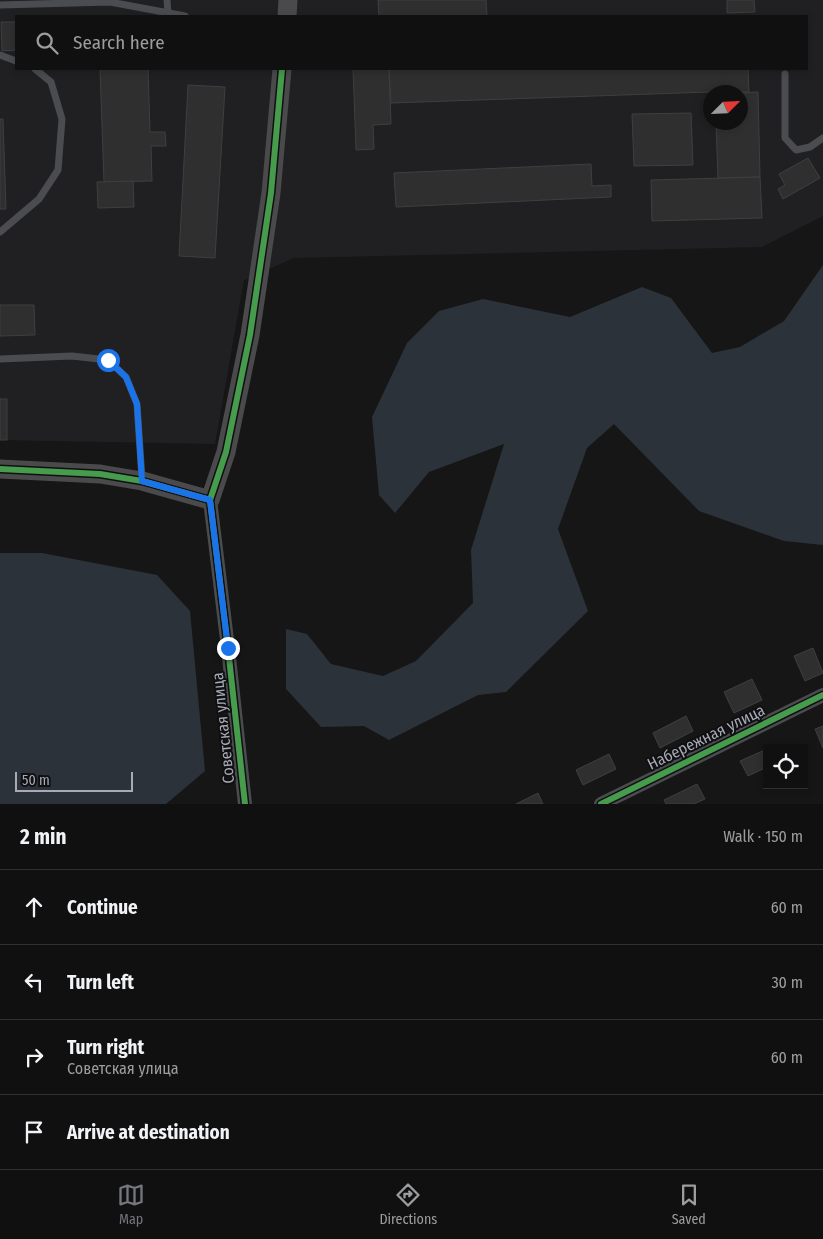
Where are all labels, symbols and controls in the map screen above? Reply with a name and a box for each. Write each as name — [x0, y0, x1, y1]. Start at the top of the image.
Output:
search box — [15, 15, 808, 70]
icon: search — [33, 29, 61, 57]
text: Search here — [73, 31, 165, 54]
north arrow — [703, 85, 748, 130]
route start — [97, 349, 120, 372]
route end — [217, 637, 240, 660]
street label: Советская улица — [208, 671, 238, 784]
street label: Набережная улица — [644, 700, 768, 774]
map controls — [763, 744, 808, 789]
button: locate — [763, 744, 808, 789]
scale bar — [15, 769, 132, 792]
text: 50 m — [22, 772, 50, 789]
text: 2 min — [20, 824, 67, 850]
text: Walk · 150 m — [723, 827, 803, 846]
icon: ahead — [20, 893, 48, 921]
text: Continue — [67, 896, 138, 919]
text: 60 m — [771, 898, 803, 917]
icon: left — [20, 968, 48, 996]
text: Turn left — [67, 971, 134, 994]
text: 30 m — [771, 973, 803, 992]
text: Turn right — [67, 1036, 144, 1059]
icon: right — [20, 1043, 48, 1071]
text: 60 m — [771, 1048, 803, 1067]
text: Советская улица — [67, 1059, 179, 1078]
icon: arrive — [20, 1118, 48, 1146]
text: Arrive at destination — [67, 1121, 230, 1144]
tab: Map — [117, 1181, 145, 1228]
tab: Directions — [379, 1181, 437, 1228]
tab: Saved — [672, 1181, 706, 1228]

